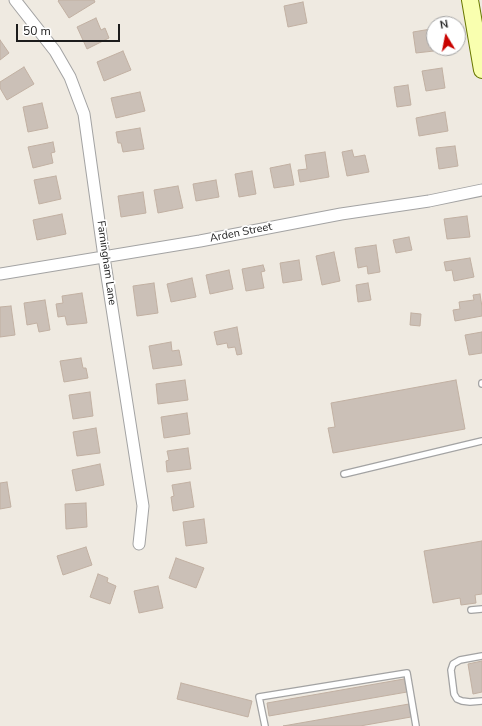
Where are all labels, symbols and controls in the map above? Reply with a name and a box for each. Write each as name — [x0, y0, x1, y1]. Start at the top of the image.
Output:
scale bar — [18, 16, 122, 42]
north arrow — [426, 16, 466, 56]
text: N — [439, 17, 449, 33]
text: 50 m — [23, 23, 51, 39]
street label: Farningham Lane — [94, 220, 118, 306]
street label: Arden Street — [209, 220, 273, 246]

